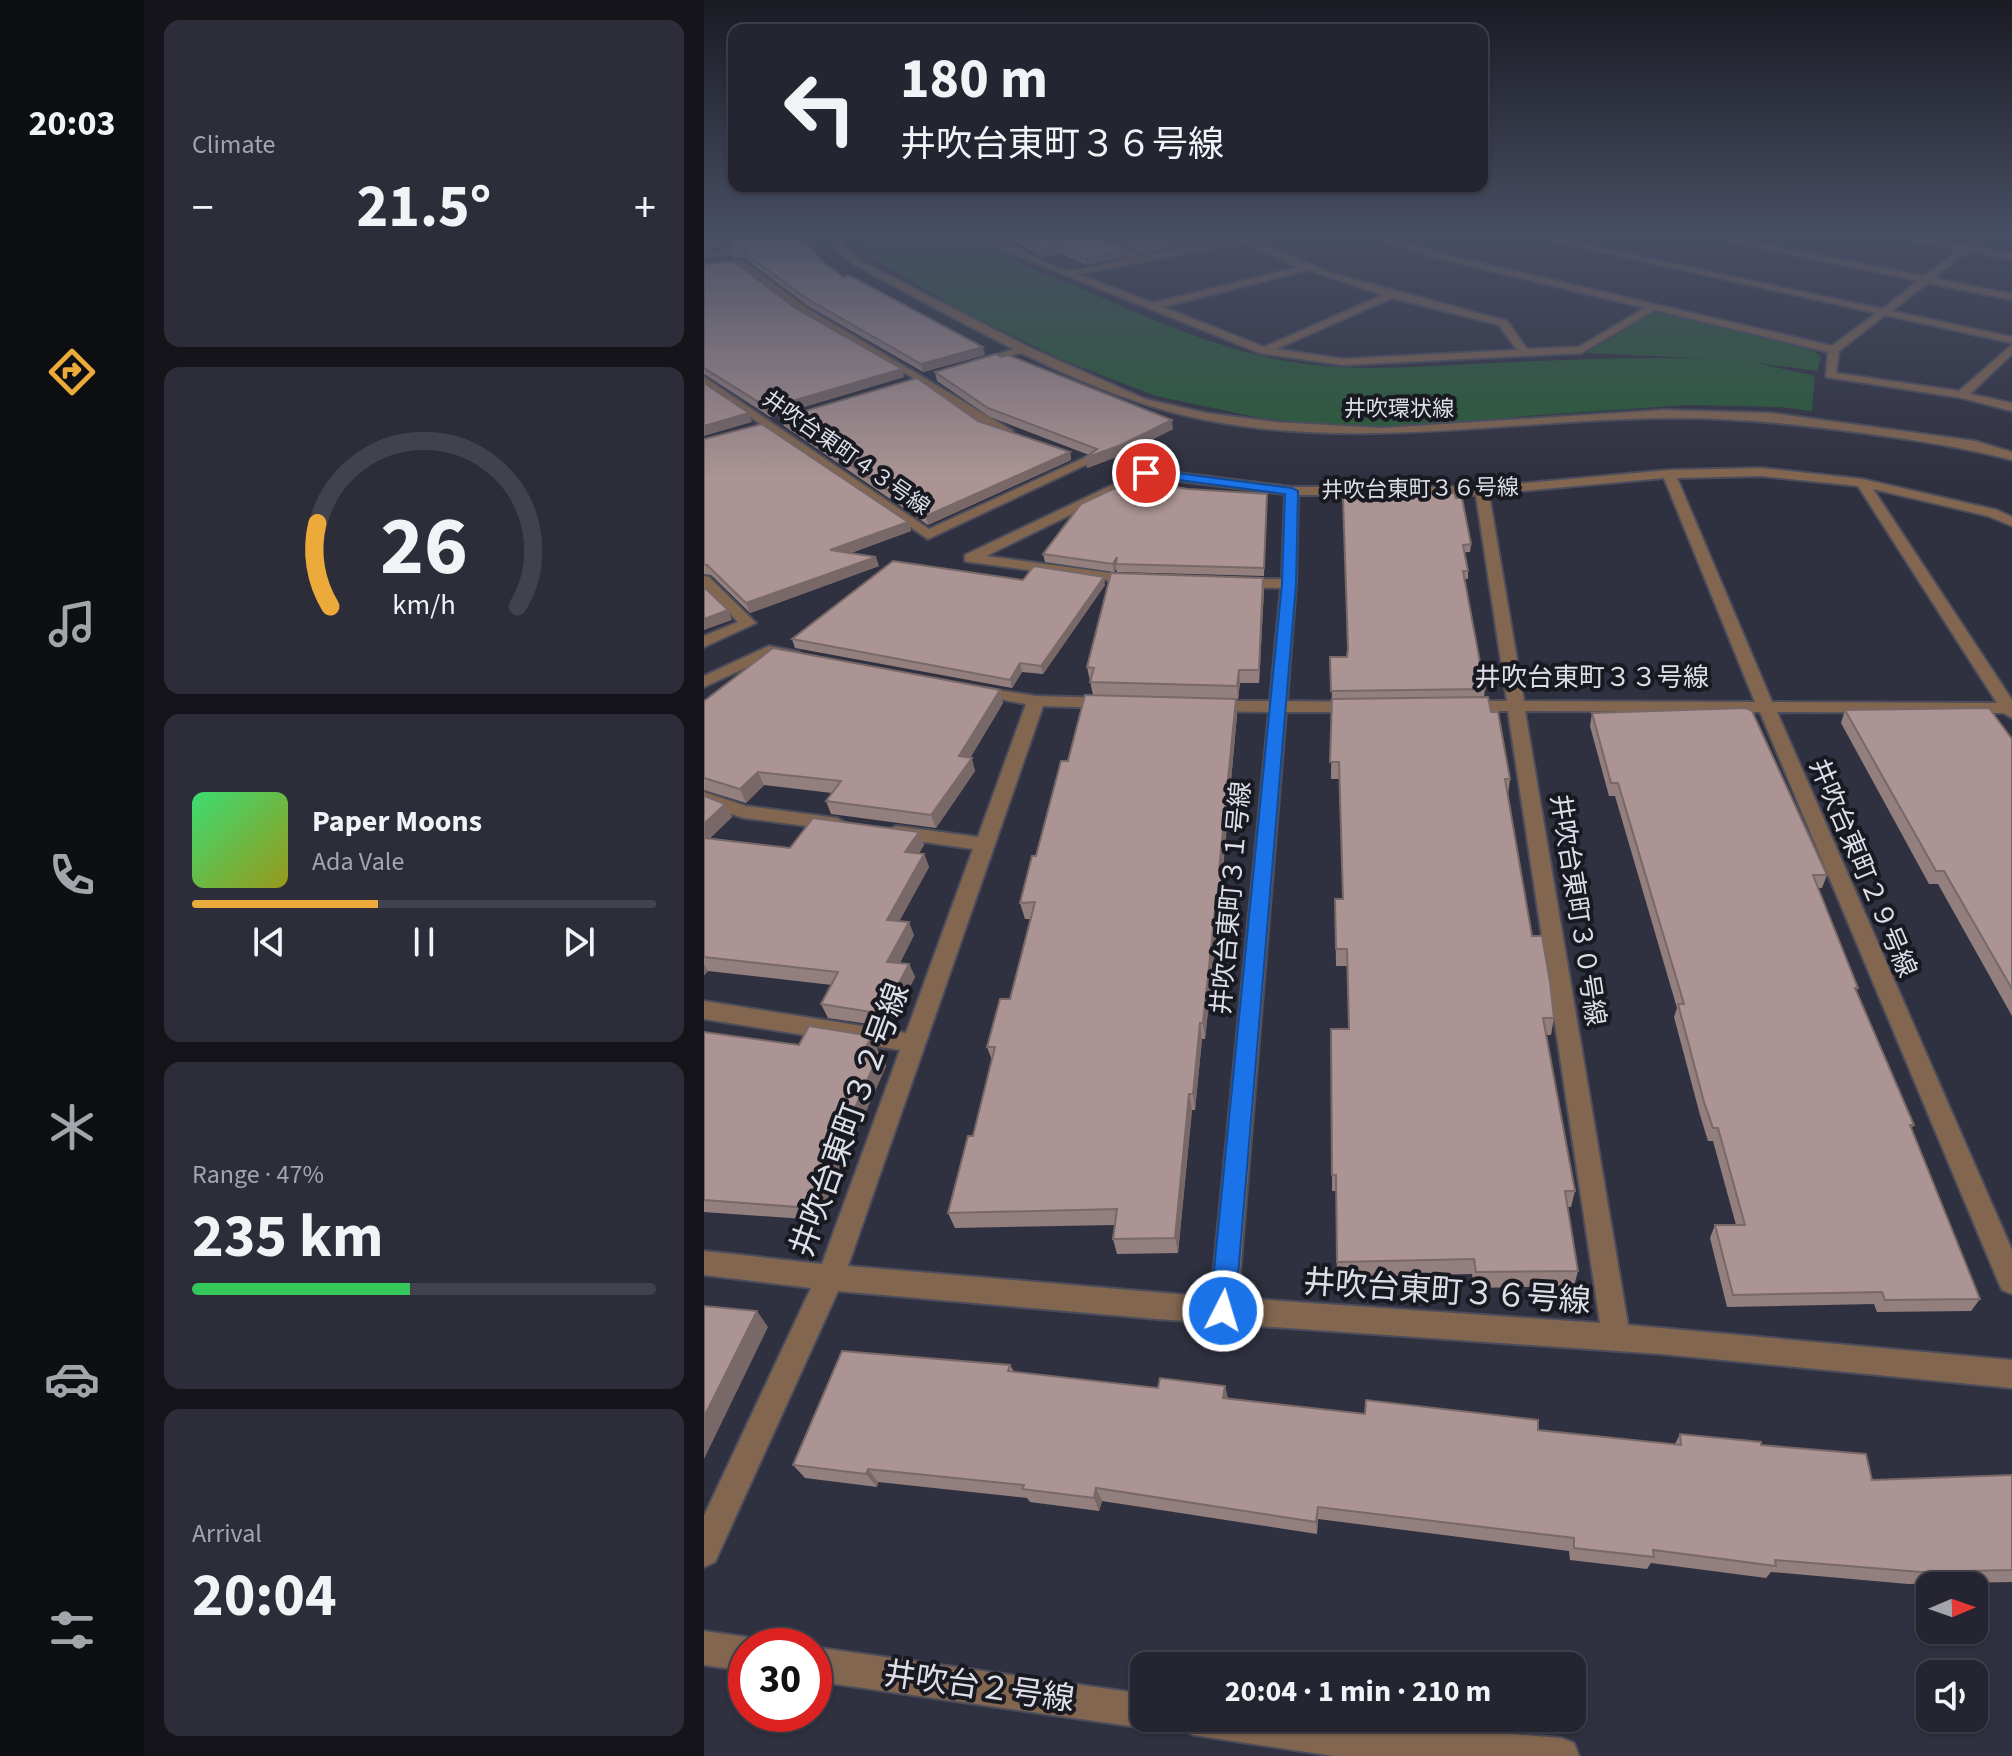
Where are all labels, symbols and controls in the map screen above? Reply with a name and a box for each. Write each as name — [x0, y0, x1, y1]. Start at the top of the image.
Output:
text: 180 m — [900, 40, 1048, 119]
icon: left — [768, 56, 872, 160]
text: 20:03 — [29, 98, 115, 149]
text: 井吹台東町３６号線 — [900, 119, 1224, 170]
text: Climate — [192, 126, 276, 163]
text: 21.5° — [357, 165, 491, 250]
text: − — [192, 177, 214, 240]
text: + — [634, 177, 656, 240]
icon: directions — [44, 344, 100, 400]
street label: 井吹台東町４３号線 — [756, 383, 936, 523]
street label: 井吹環状線 — [1344, 393, 1454, 425]
pin — [1112, 439, 1180, 507]
icon: arrive — [1124, 451, 1168, 495]
street label: 井吹台東町３６号線 — [1321, 471, 1519, 507]
text: 26 — [380, 487, 468, 605]
text: km/h — [392, 585, 456, 625]
icon: music — [44, 596, 100, 652]
street label: 井吹台東町３３号線 — [1475, 659, 1709, 696]
street label: 井吹台東町２９号線 — [1800, 753, 1926, 983]
street label: 井吹台東町３１号線 — [1202, 780, 1260, 1016]
street label: 井吹台東町３０号線 — [1541, 792, 1615, 1028]
text: Paper Moons — [312, 800, 482, 843]
text: Ada Vale — [312, 843, 404, 880]
icon: phone — [44, 847, 100, 903]
icon: previous — [247, 920, 291, 964]
icon: pause — [402, 920, 446, 964]
icon: next — [557, 920, 601, 964]
street label: 井吹台東町３２号線 — [779, 977, 921, 1263]
icon: climate — [44, 1099, 100, 1155]
text: Range · 47% — [192, 1156, 324, 1193]
text: 235 km — [192, 1195, 383, 1280]
street label: 井吹台東町３６号線 — [1302, 1259, 1592, 1325]
position arrow — [1181, 1269, 1265, 1353]
icon: car — [44, 1351, 100, 1407]
text: Arrival — [192, 1515, 262, 1552]
text: 20:04 — [192, 1554, 337, 1639]
north arrow — [1916, 1572, 1988, 1644]
map controls — [1916, 1572, 1988, 1732]
icon: filters — [44, 1602, 100, 1658]
speed limit sign: 30 — [728, 1628, 832, 1732]
street label: 井吹台２号線 — [881, 1651, 1077, 1723]
button: sound — [1916, 1660, 1988, 1732]
text: 20:04 · 1 min · 210 m — [1225, 1670, 1491, 1713]

